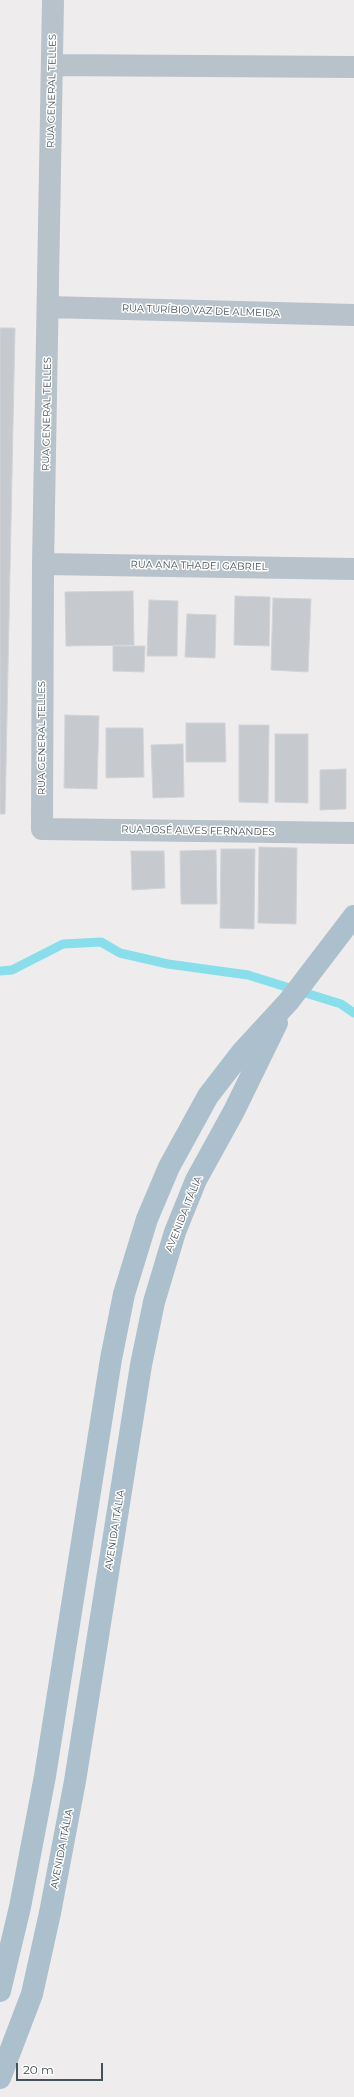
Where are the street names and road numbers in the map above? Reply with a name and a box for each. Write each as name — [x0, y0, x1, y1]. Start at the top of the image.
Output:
street label: RUA GENERAL TELLES — [45, 34, 59, 148]
street label: RUA TURÍBIO VAZ DE ALMEIDA — [122, 302, 280, 320]
street label: RUA GENERAL TELLES — [40, 357, 54, 471]
street label: RUA ANA THADEI GABRIEL — [131, 559, 267, 573]
street label: RUA GENERAL TELLES — [36, 681, 48, 795]
street label: RUA JOSÉ ALVES FERNANDES — [121, 824, 275, 838]
street label: AVENIDA ITÁLIA — [163, 1174, 205, 1254]
street label: AVENIDA ITÁLIA — [103, 1489, 127, 1571]
street label: AVENIDA ITÁLIA — [48, 1808, 76, 1890]

